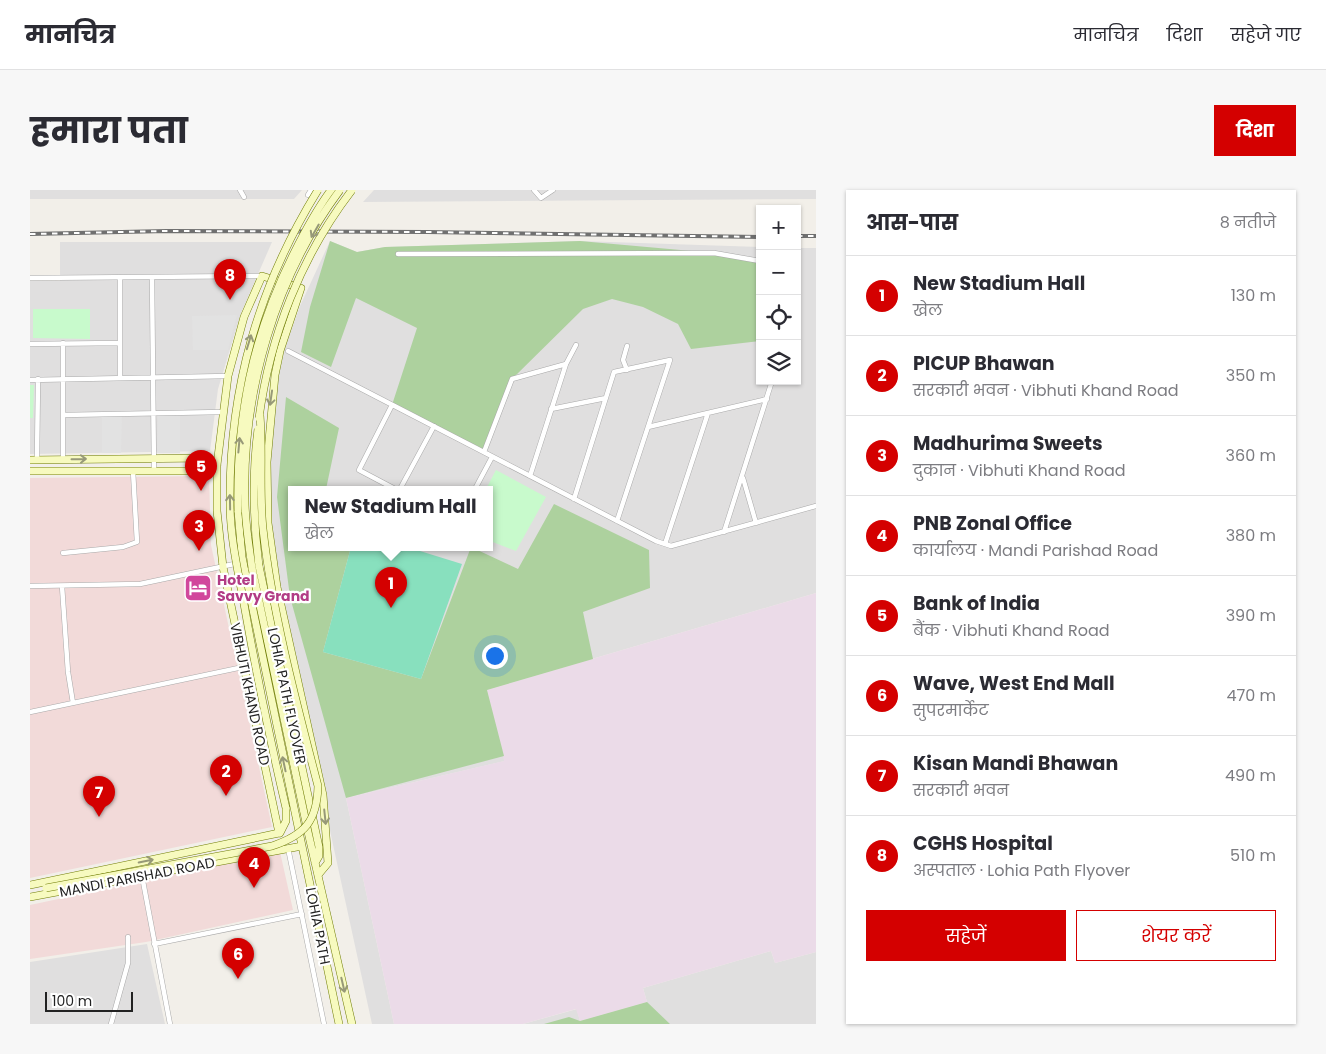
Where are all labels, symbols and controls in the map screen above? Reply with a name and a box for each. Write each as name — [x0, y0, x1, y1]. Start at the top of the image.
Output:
text: मानचित्र — [25, 18, 115, 51]
text: मानचित्र — [1074, 22, 1138, 47]
text: दिशा — [1166, 22, 1203, 47]
text: सहेजे गए — [1231, 22, 1301, 47]
button: दिशा — [1214, 105, 1296, 156]
text: हमारा पता — [30, 106, 188, 155]
map controls — [756, 205, 801, 385]
button: + — [756, 205, 801, 250]
text: आस-पास — [866, 208, 958, 237]
text: 8 नतीजे — [1220, 211, 1276, 234]
one-way arrow — [309, 224, 319, 238]
button: − — [756, 250, 801, 295]
pin: 8 — [214, 259, 246, 300]
text: New Stadium Hall — [913, 270, 1085, 297]
text: 1 — [879, 284, 885, 307]
text: 130 m — [1231, 284, 1276, 307]
button: locate — [756, 295, 801, 340]
text: खेल — [913, 299, 942, 322]
one-way arrow — [245, 334, 255, 350]
button: layers — [756, 340, 801, 385]
text: PICUP Bhawan — [913, 350, 1055, 377]
text: 2 — [877, 364, 887, 387]
text: 350 m — [1226, 364, 1276, 387]
text: सरकारी भवन · Vibhuti Khand Road — [913, 379, 1179, 402]
one-way arrow — [266, 389, 276, 405]
text: Madhurima Sweets — [913, 430, 1103, 457]
one-way arrow — [235, 437, 244, 453]
text: 3 — [877, 444, 887, 467]
text: 360 m — [1226, 444, 1276, 467]
pin: 5 — [185, 450, 217, 491]
one-way arrow — [70, 454, 86, 464]
text: दुकान · Vibhuti Khand Road — [913, 459, 1126, 482]
popup — [288, 486, 493, 551]
text: New Stadium Hall — [304, 493, 477, 520]
one-way arrow — [225, 495, 235, 511]
pin: 3 — [183, 510, 215, 551]
text: PNB Zonal Office — [913, 510, 1072, 537]
text: खेल — [304, 522, 334, 545]
text: 4 — [877, 524, 887, 547]
text: 380 m — [1226, 524, 1276, 547]
text: कार्यालय · Mandi Parishad Road — [913, 539, 1158, 562]
pin: 1 — [375, 567, 407, 608]
place label: Hotel Savvy Grand — [217, 570, 310, 606]
hotel icon: Hotel Savvy Grand — [183, 573, 213, 603]
text: Bank of India — [913, 590, 1040, 617]
text: 5 — [877, 604, 887, 627]
text: 390 m — [1226, 604, 1276, 627]
text: बैंक · Vibhuti Khand Road — [913, 619, 1110, 642]
street label: VIBHUTI KHAND ROAD — [225, 621, 275, 767]
street label: LOHIA PATH FLYOVER — [263, 626, 311, 766]
your location — [482, 643, 508, 669]
text: Wave, West End Mall — [913, 670, 1115, 697]
text: 6 — [877, 684, 887, 707]
text: 470 m — [1226, 684, 1276, 707]
text: सुपरमार्केट — [913, 699, 989, 722]
text: Kisan Mandi Bhawan — [913, 750, 1118, 777]
pin: 2 — [210, 755, 242, 796]
one-way arrow — [279, 756, 288, 772]
text: 7 — [878, 764, 886, 787]
text: 490 m — [1225, 764, 1276, 787]
pin: 7 — [83, 776, 115, 817]
text: सरकारी भवन — [913, 779, 1009, 802]
one-way arrow — [320, 808, 330, 824]
text: CGHS Hospital — [913, 830, 1053, 857]
text: 8 — [877, 844, 887, 867]
text: 510 m — [1230, 844, 1276, 867]
pin: 4 — [238, 847, 270, 888]
street label: MANDI PARISHAD ROAD — [58, 852, 216, 902]
one-way arrow — [138, 856, 154, 865]
text: अस्पताल · Lohia Path Flyover — [913, 859, 1130, 882]
street label: LOHIA PATH — [301, 886, 335, 966]
button: सहेजें — [866, 910, 1066, 961]
button: शेयर करें — [1076, 910, 1276, 961]
pin: 6 — [222, 938, 254, 979]
one-way arrow — [339, 977, 348, 993]
scale bar — [45, 989, 132, 1012]
text: 100 m — [52, 991, 92, 1011]

